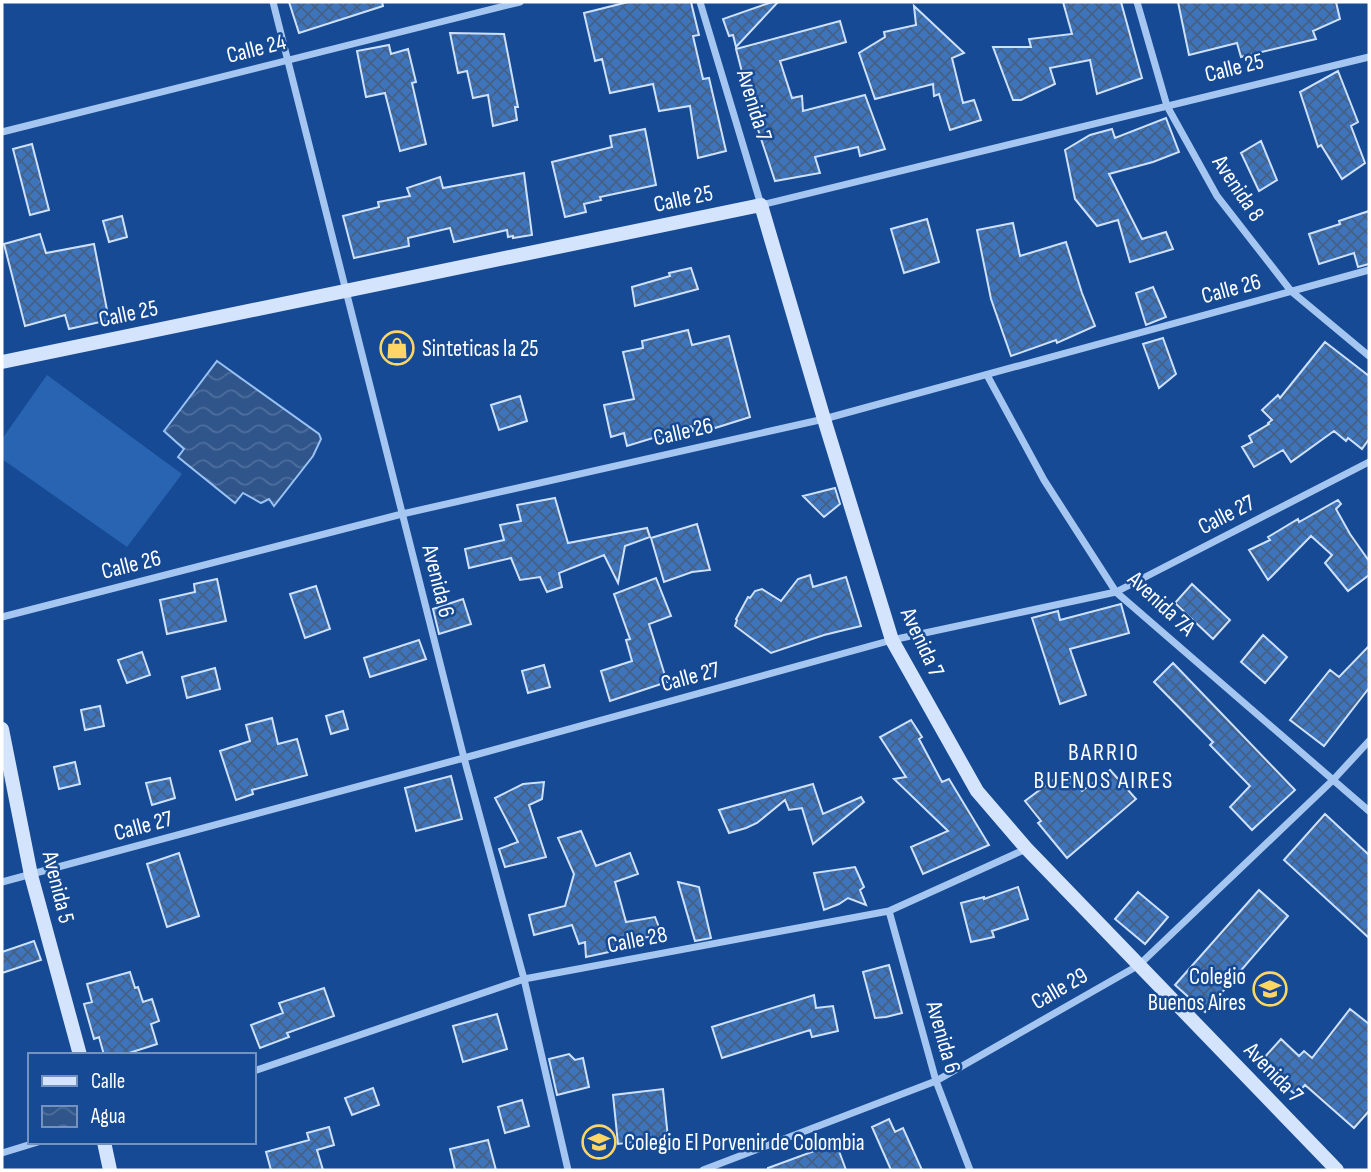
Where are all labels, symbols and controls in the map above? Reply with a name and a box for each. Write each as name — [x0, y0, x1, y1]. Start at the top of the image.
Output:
street label: Calle 24 — [224, 28, 289, 70]
street label: Calle 25 — [1202, 47, 1267, 89]
street label: Avenida 7 — [730, 65, 778, 144]
street label: Avenida 8 — [1205, 149, 1270, 227]
street label: Calle 25 — [651, 179, 715, 219]
street label: Calle 26 — [1198, 268, 1264, 310]
street label: Calle 25 — [96, 294, 160, 334]
shop icon: Sinteticas la 25 — [378, 329, 416, 367]
place label: Sinteticas la 25 — [422, 335, 539, 363]
street label: Calle 26 — [651, 412, 716, 452]
street label: Calle 27 — [1193, 489, 1259, 541]
street label: Avenida 6 — [415, 541, 461, 620]
street label: Calle 26 — [98, 544, 164, 586]
street label: Avenida 7A — [1121, 565, 1201, 642]
street label: Avenida 7 — [894, 603, 950, 681]
street label: Calle 27 — [658, 656, 723, 698]
district label: BARRIO BUENOS AIRES — [1034, 738, 1174, 795]
street label: Calle 27 — [111, 805, 176, 847]
street label: Avenida 5 — [35, 847, 80, 926]
street label: Calle 28 — [605, 920, 670, 960]
street label: Calle 29 — [1026, 962, 1093, 1016]
place label: Colegio Buenos Aires — [1148, 963, 1246, 1017]
school or university icon: Colegio Buenos Aires — [1251, 970, 1289, 1008]
street label: Avenida 6 — [919, 997, 967, 1077]
street label: Avenida 7 — [1237, 1036, 1309, 1109]
legend — [28, 1053, 256, 1144]
text: Calle — [91, 1069, 125, 1094]
text: Agua — [90, 1104, 126, 1129]
school or university icon: Colegio El Porvenir de Colombia — [580, 1123, 618, 1161]
place label: Colegio El Porvenir de Colombia — [624, 1129, 865, 1157]

